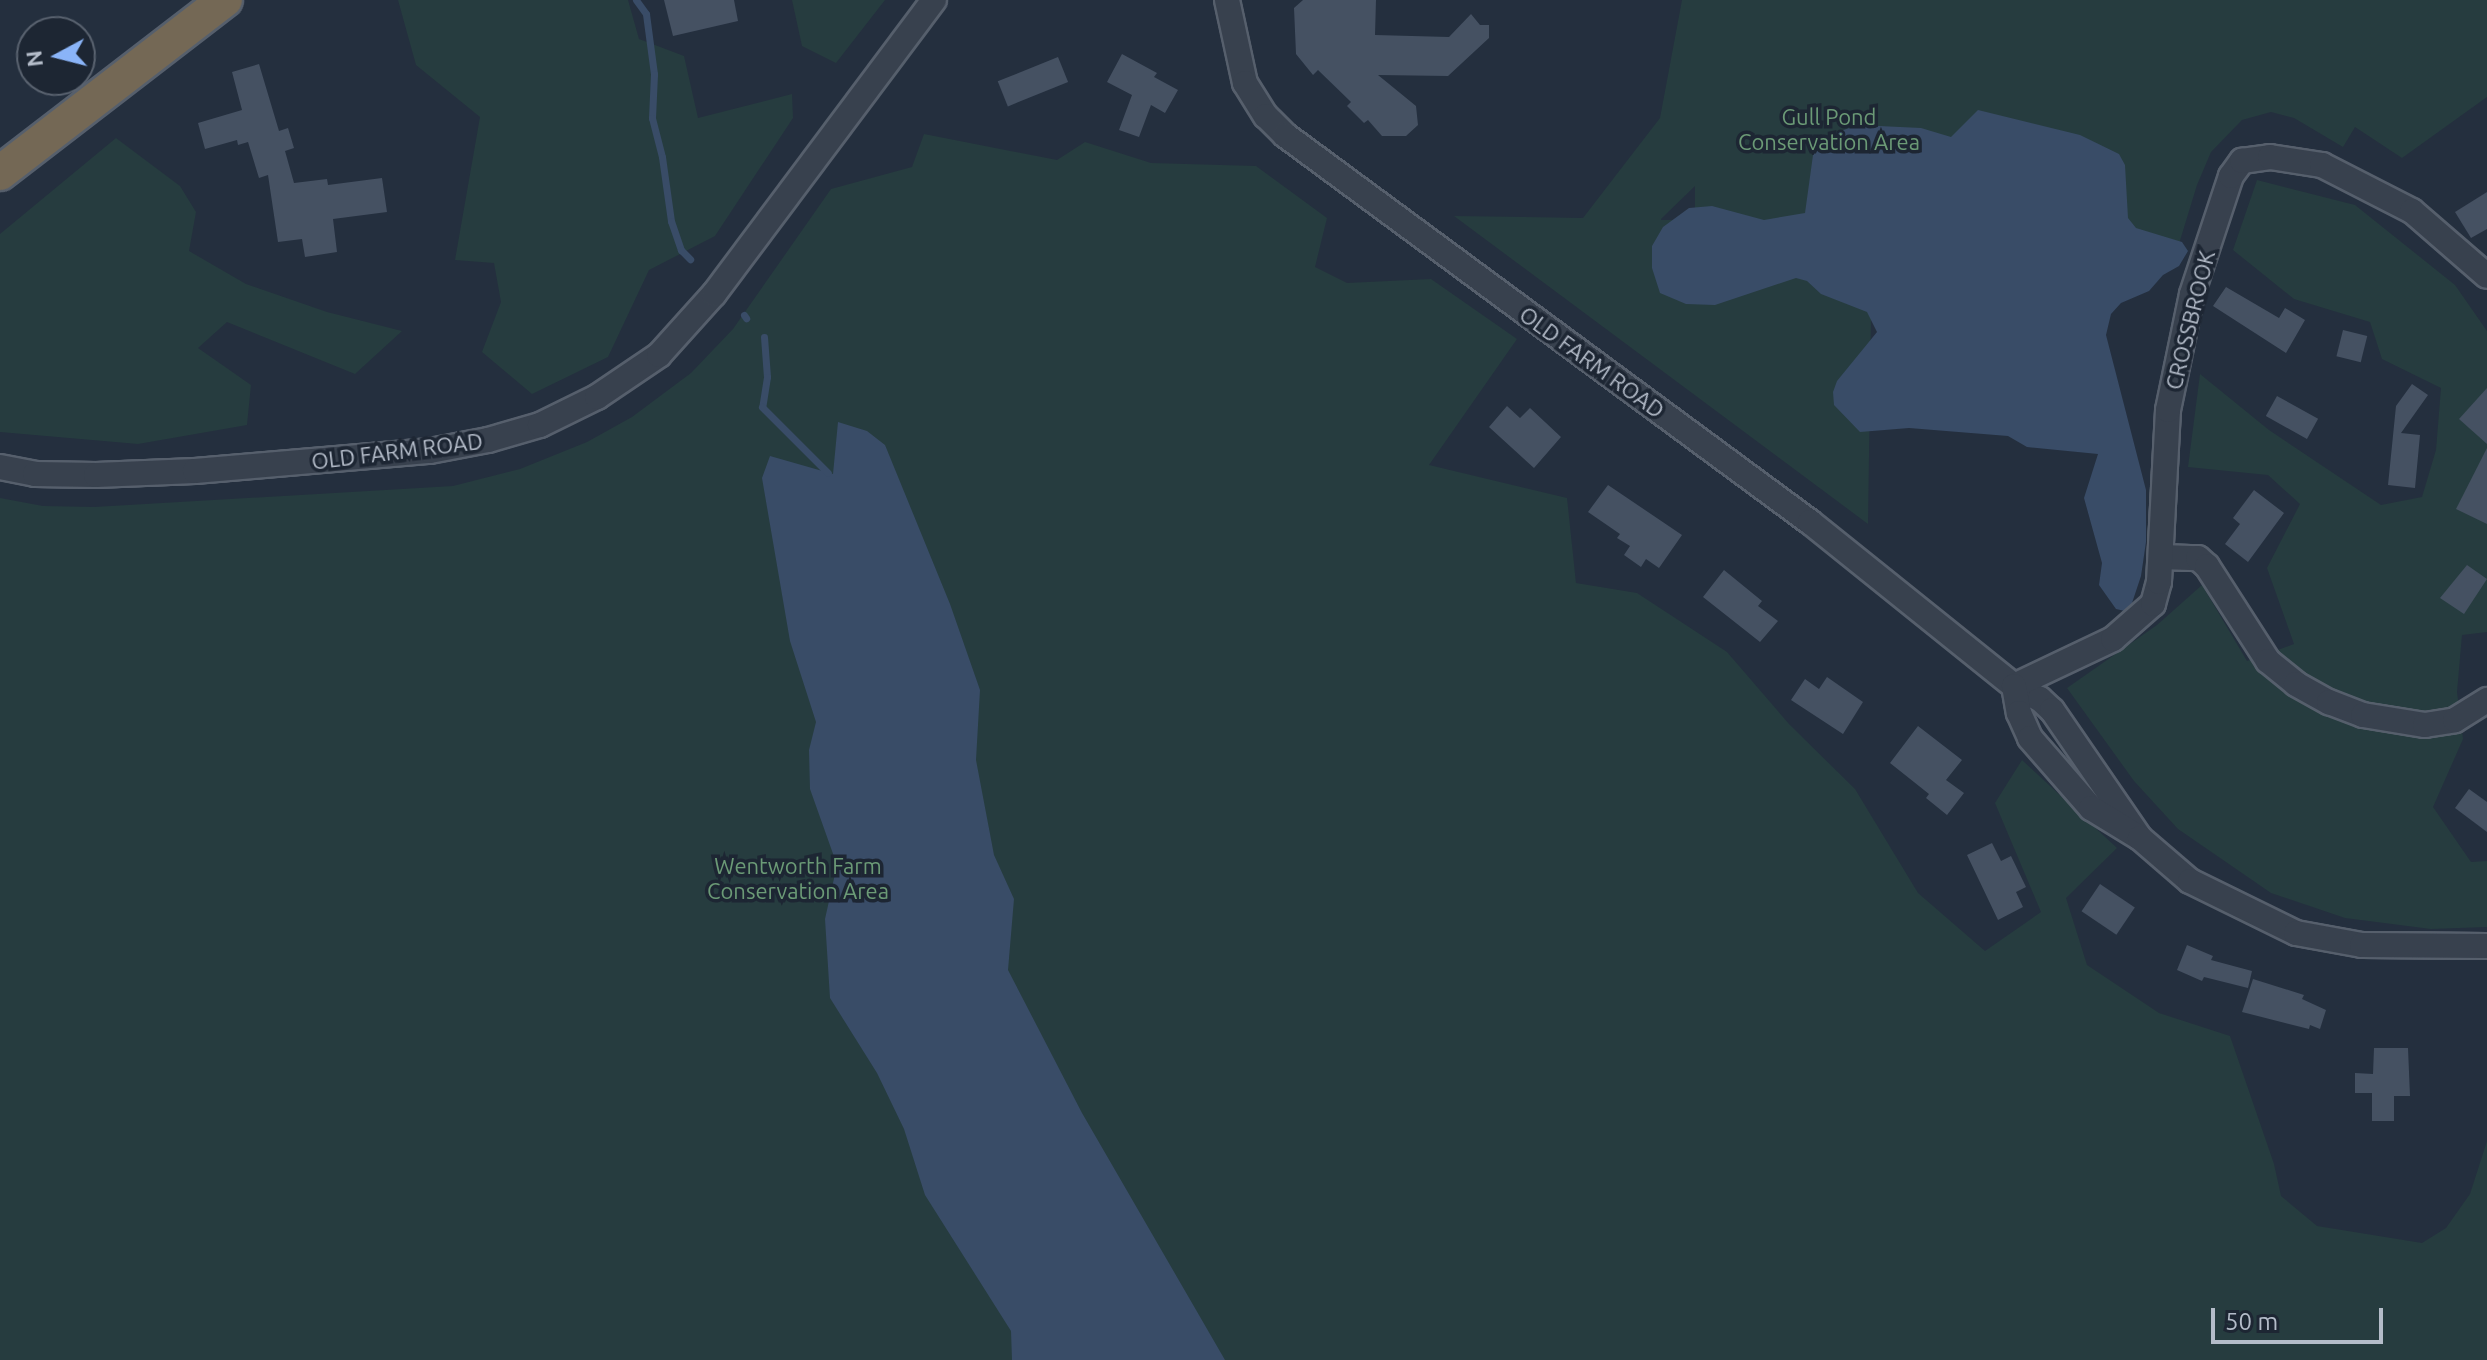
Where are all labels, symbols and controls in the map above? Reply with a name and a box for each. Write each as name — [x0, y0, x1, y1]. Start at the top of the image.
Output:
north arrow — [16, 16, 96, 96]
text: N — [20, 49, 47, 68]
park label: Gull Pond Conservation Area — [1738, 103, 1920, 154]
street label: CROSSBROOK — [2160, 248, 2220, 392]
street label: OLD FARM ROAD — [1515, 301, 1669, 423]
street label: OLD FARM ROAD — [310, 427, 484, 475]
park label: Wentworth Farm Conservation Area — [707, 852, 889, 904]
scale bar — [2215, 1292, 2387, 1342]
text: 50 m — [2225, 1308, 2278, 1335]

